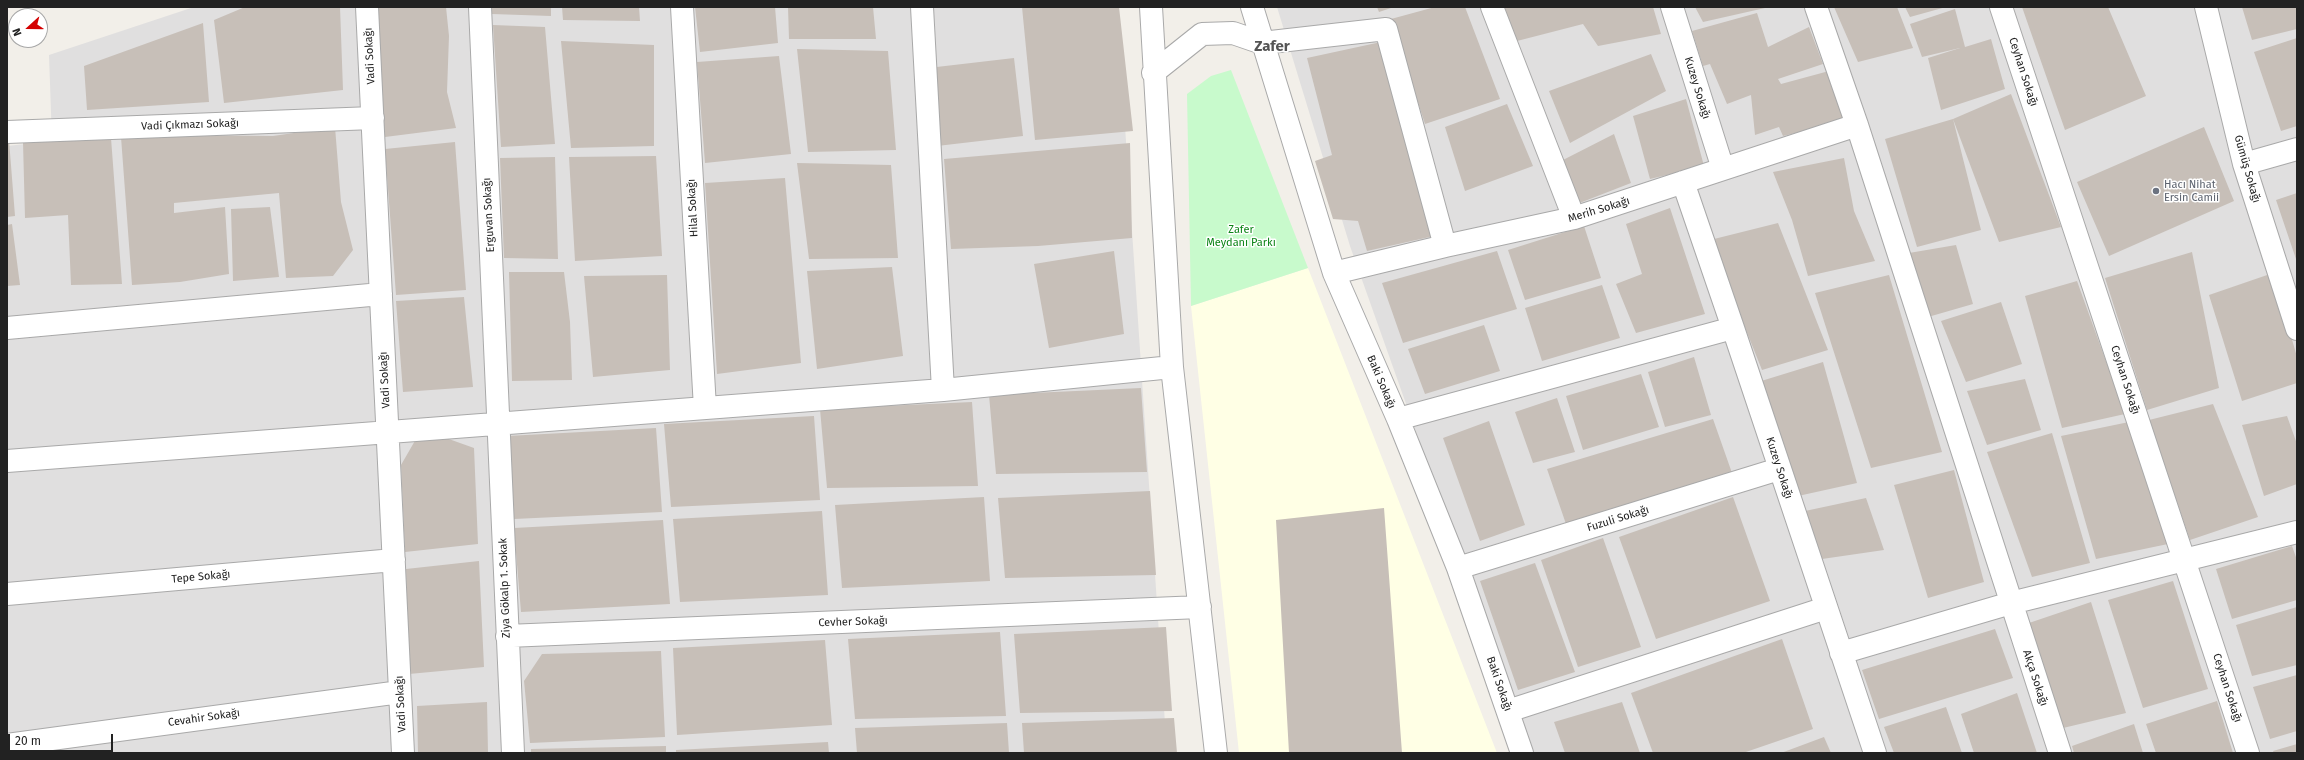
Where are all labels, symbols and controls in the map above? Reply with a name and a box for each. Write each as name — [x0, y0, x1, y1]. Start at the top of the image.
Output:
north arrow — [8, 8, 48, 48]
text: N — [10, 26, 25, 38]
street label: Vadi Sokağı — [362, 27, 378, 85]
street label: Ceyhan Sokağı — [2006, 36, 2040, 108]
district label: Zafer — [1254, 38, 1290, 56]
street label: Kuzey Sokağı — [1681, 55, 1713, 121]
street label: Vadi Çıkmazı Sokağı — [141, 117, 239, 133]
street label: Gümüş Sokağı — [2231, 134, 2263, 204]
street label: Erguvan Sokağı — [480, 177, 498, 253]
place label: Hacı Nihat Ersin Camii — [2164, 178, 2219, 204]
street label: Hilal Sokağı — [685, 179, 701, 237]
marker: Hacı Nihat Ersin Camii — [2151, 186, 2161, 196]
street label: Merih Sokağı — [1567, 194, 1631, 226]
park label: Zafer Meydanı Parkı — [1206, 223, 1276, 249]
street label: Ceyhan Sokağı — [2108, 344, 2142, 416]
street label: Vadi Sokağı — [377, 351, 393, 409]
street label: Baki Sokağı — [1364, 353, 1398, 411]
street label: Kuzey Sokağı — [1763, 435, 1795, 501]
street label: Fuzuli Sokağı — [1585, 503, 1651, 535]
street label: Ziya Gökalp 1. Sokak — [497, 538, 513, 638]
street label: Tepe Sokağı — [171, 568, 231, 586]
street label: Cevher Sokağı — [818, 614, 888, 630]
street label: Akça Sokağı — [2020, 648, 2050, 708]
street label: Ceyhan Sokağı — [2210, 652, 2244, 724]
street label: Baki Sokağı — [1483, 655, 1515, 713]
street label: Vadi Sokağı — [393, 675, 409, 733]
street label: Cevahir Sokağı — [167, 706, 241, 730]
scale bar — [10, 726, 115, 752]
text: 20 m — [15, 734, 41, 748]

